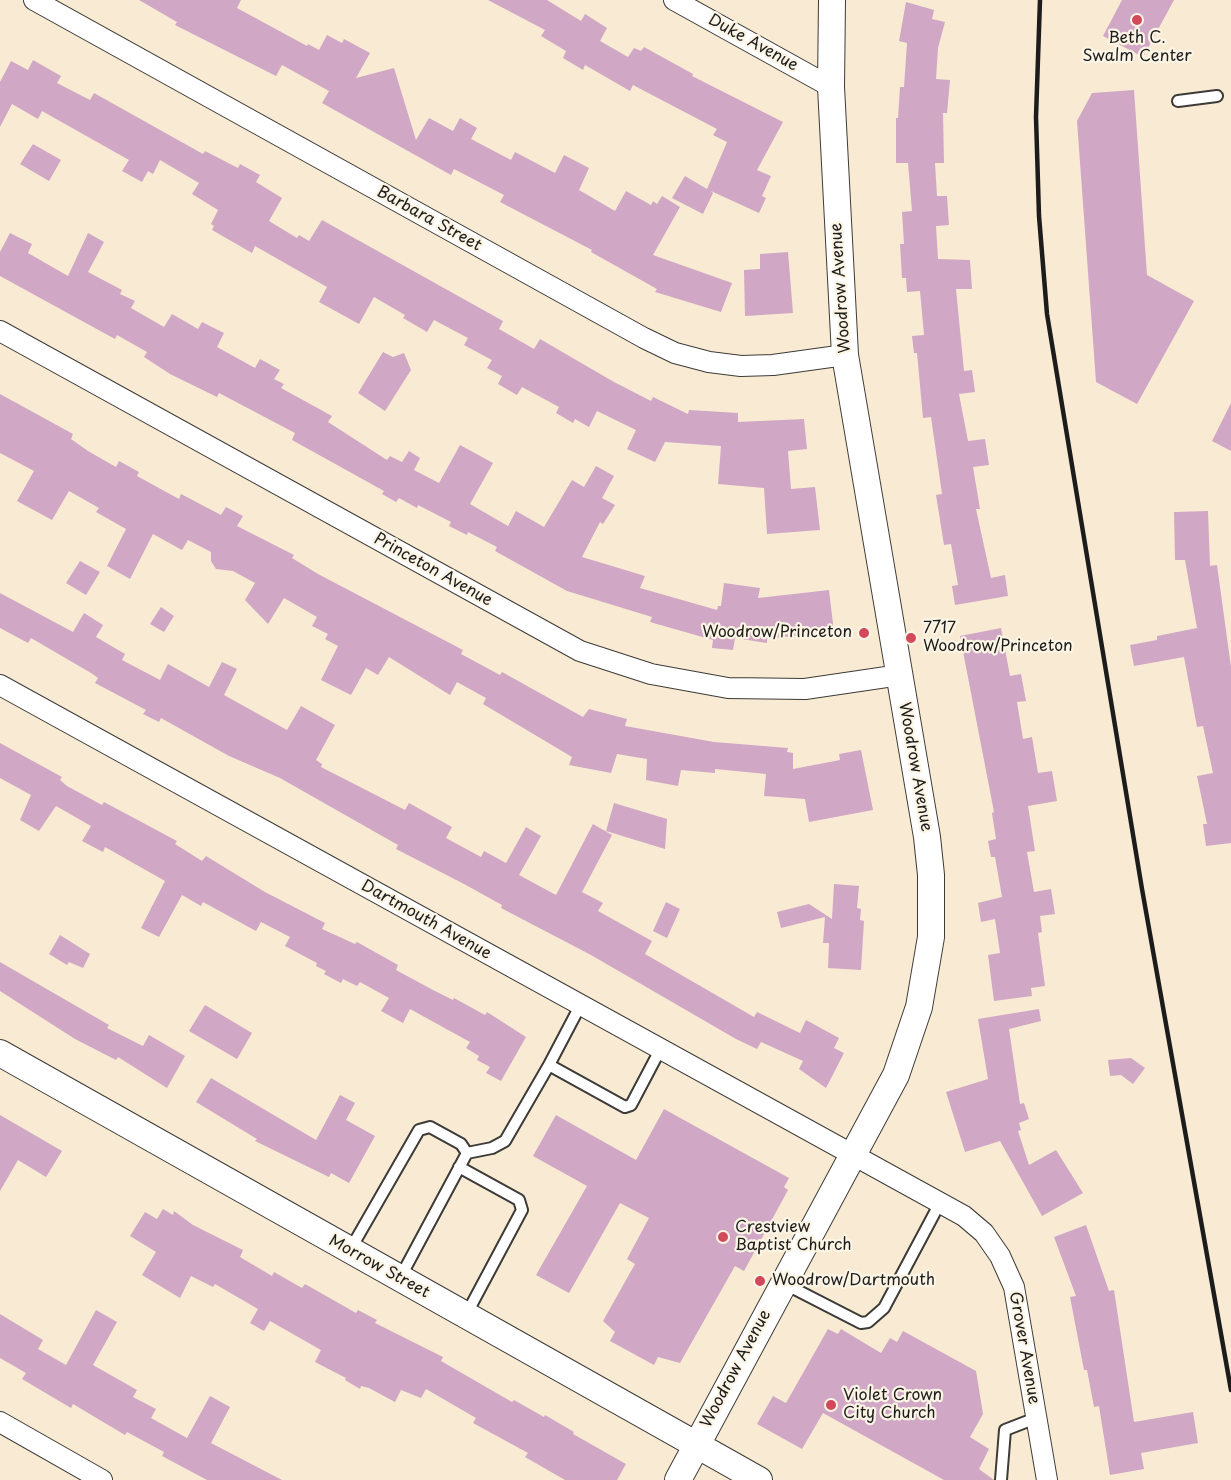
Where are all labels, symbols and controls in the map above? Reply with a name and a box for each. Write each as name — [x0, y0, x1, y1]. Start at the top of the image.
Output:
street label: Duke Avenue — [705, 10, 801, 76]
marker: Beth C. Swalm Center — [1130, 13, 1144, 27]
place label: Beth C. Swalm Center — [1082, 29, 1192, 67]
street label: Barbara Street — [373, 182, 485, 256]
street label: Woodrow Avenue — [827, 222, 855, 354]
street label: Princeton Avenue — [370, 530, 496, 610]
place label: 7717 Woodrow/Princeton — [923, 619, 1073, 657]
place label: Woodrow/Princeton — [702, 623, 852, 643]
marker: Woodrow/Princeton — [857, 626, 871, 640]
marker: 7717 Woodrow/Princeton — [904, 631, 918, 645]
street label: Woodrow Avenue — [894, 701, 936, 833]
street label: Dartmouth Avenue — [358, 876, 494, 964]
place label: Crestview Baptist Church — [735, 1218, 852, 1256]
marker: Crestview Baptist Church — [716, 1230, 730, 1244]
street label: Morrow Street — [325, 1231, 433, 1303]
place label: Woodrow/Dartmouth — [772, 1271, 935, 1291]
marker: Woodrow/Dartmouth — [753, 1274, 767, 1288]
street label: Grover Avenue — [1005, 1290, 1043, 1406]
street label: Woodrow Avenue — [697, 1307, 775, 1431]
place label: Violet Crown City Church — [843, 1386, 942, 1424]
marker: Violet Crown City Church — [824, 1398, 838, 1412]

